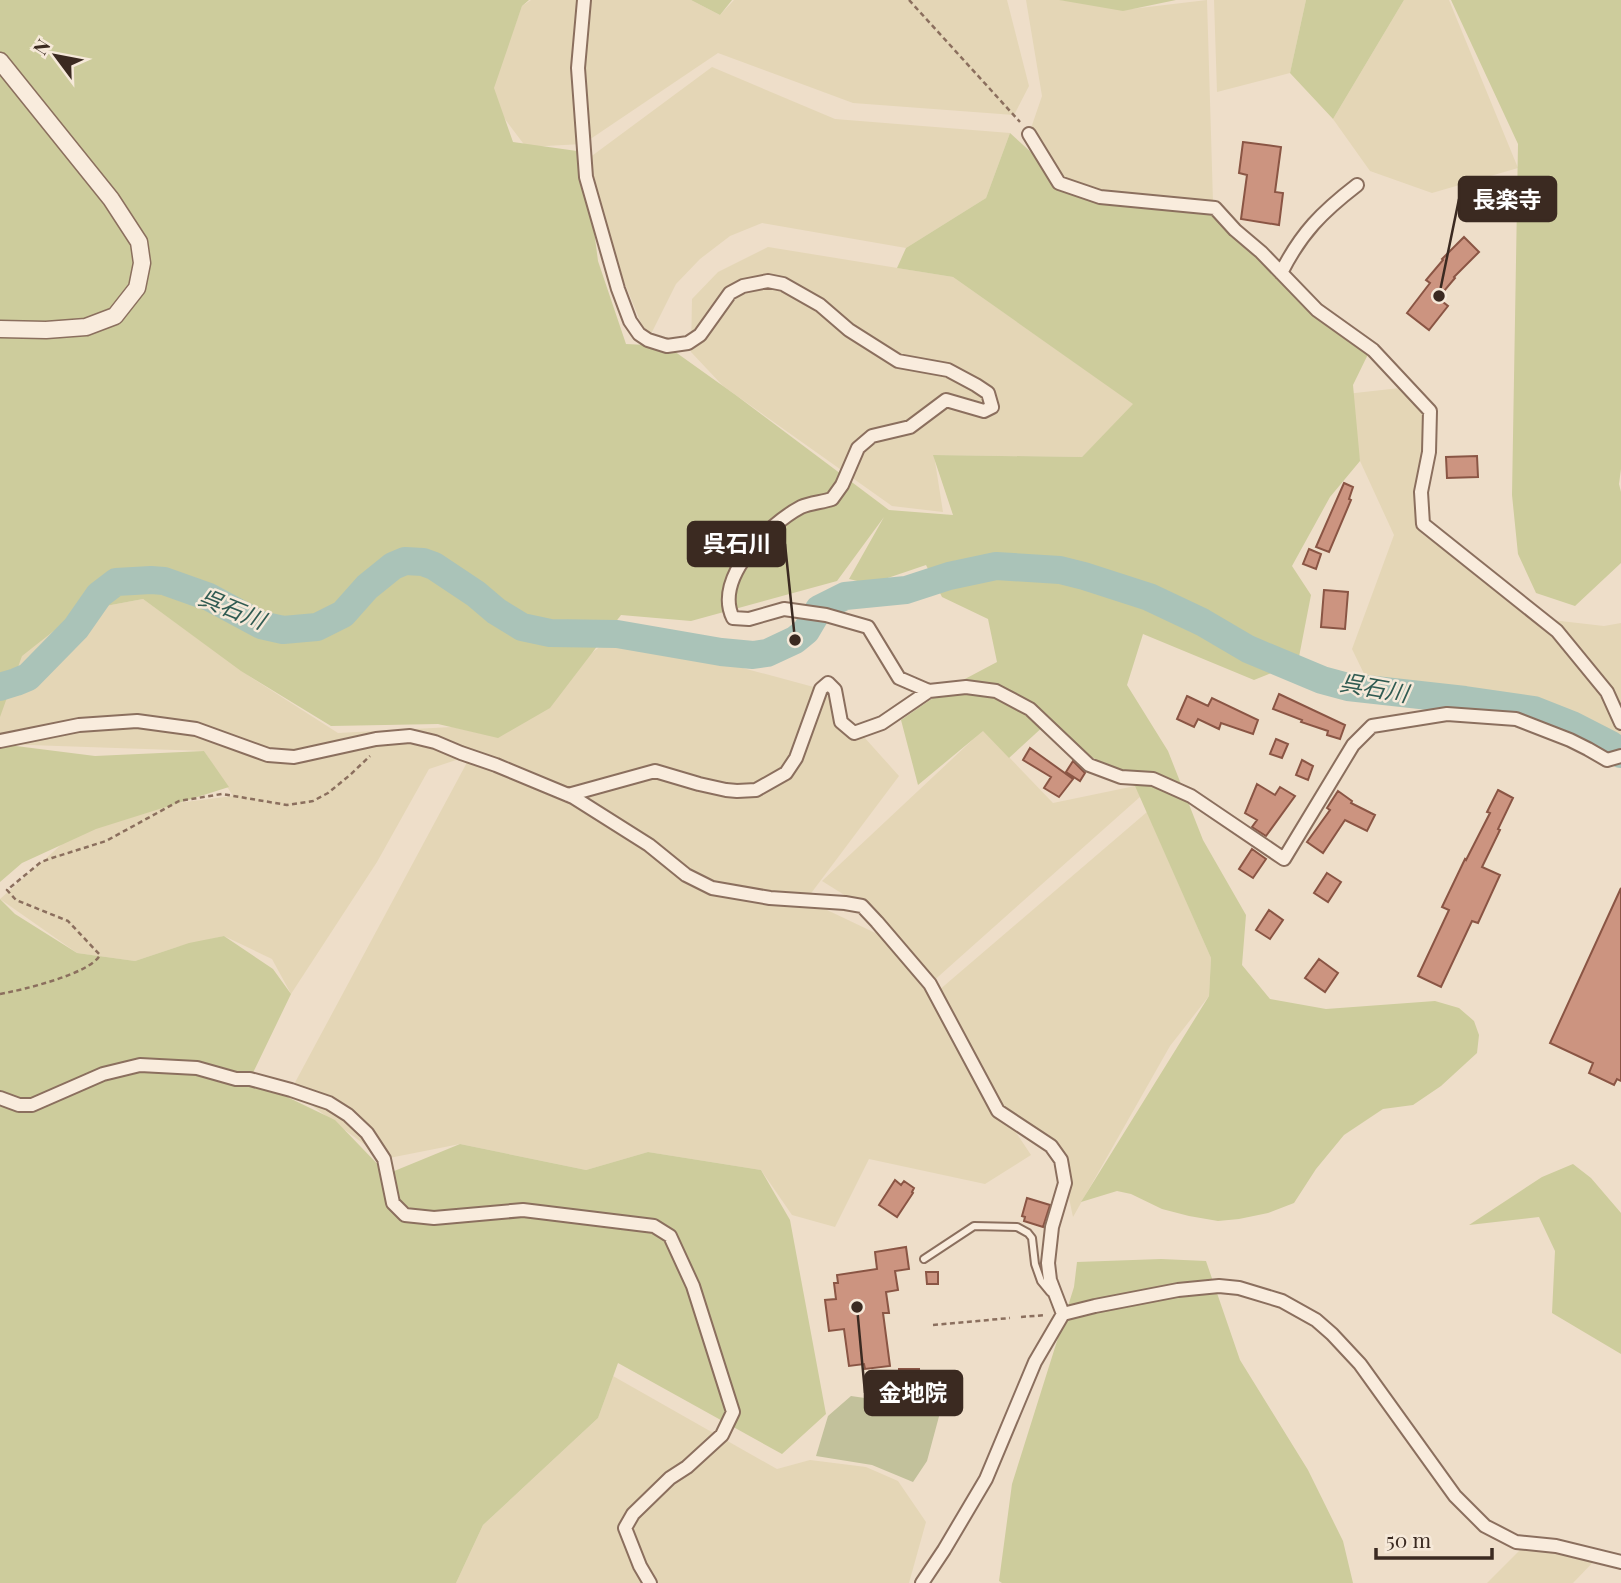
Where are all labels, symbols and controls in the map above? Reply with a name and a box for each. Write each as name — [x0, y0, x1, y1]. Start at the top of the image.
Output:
north arrow — [21, 21, 91, 91]
text: N — [26, 34, 56, 59]
callout: 長楽寺 — [1459, 177, 1556, 221]
text: 長楽寺 — [1473, 183, 1542, 214]
callout: 呉石川 — [688, 522, 785, 566]
text: 呉石川 — [703, 527, 772, 558]
water label: 呉石川 — [195, 580, 273, 636]
water label: 呉石川 — [1338, 665, 1414, 708]
callout: 金地院 — [865, 1371, 962, 1415]
text: 金地院 — [879, 1376, 948, 1407]
scale bar — [1376, 1516, 1492, 1560]
text: 50 m — [1386, 1525, 1432, 1553]

